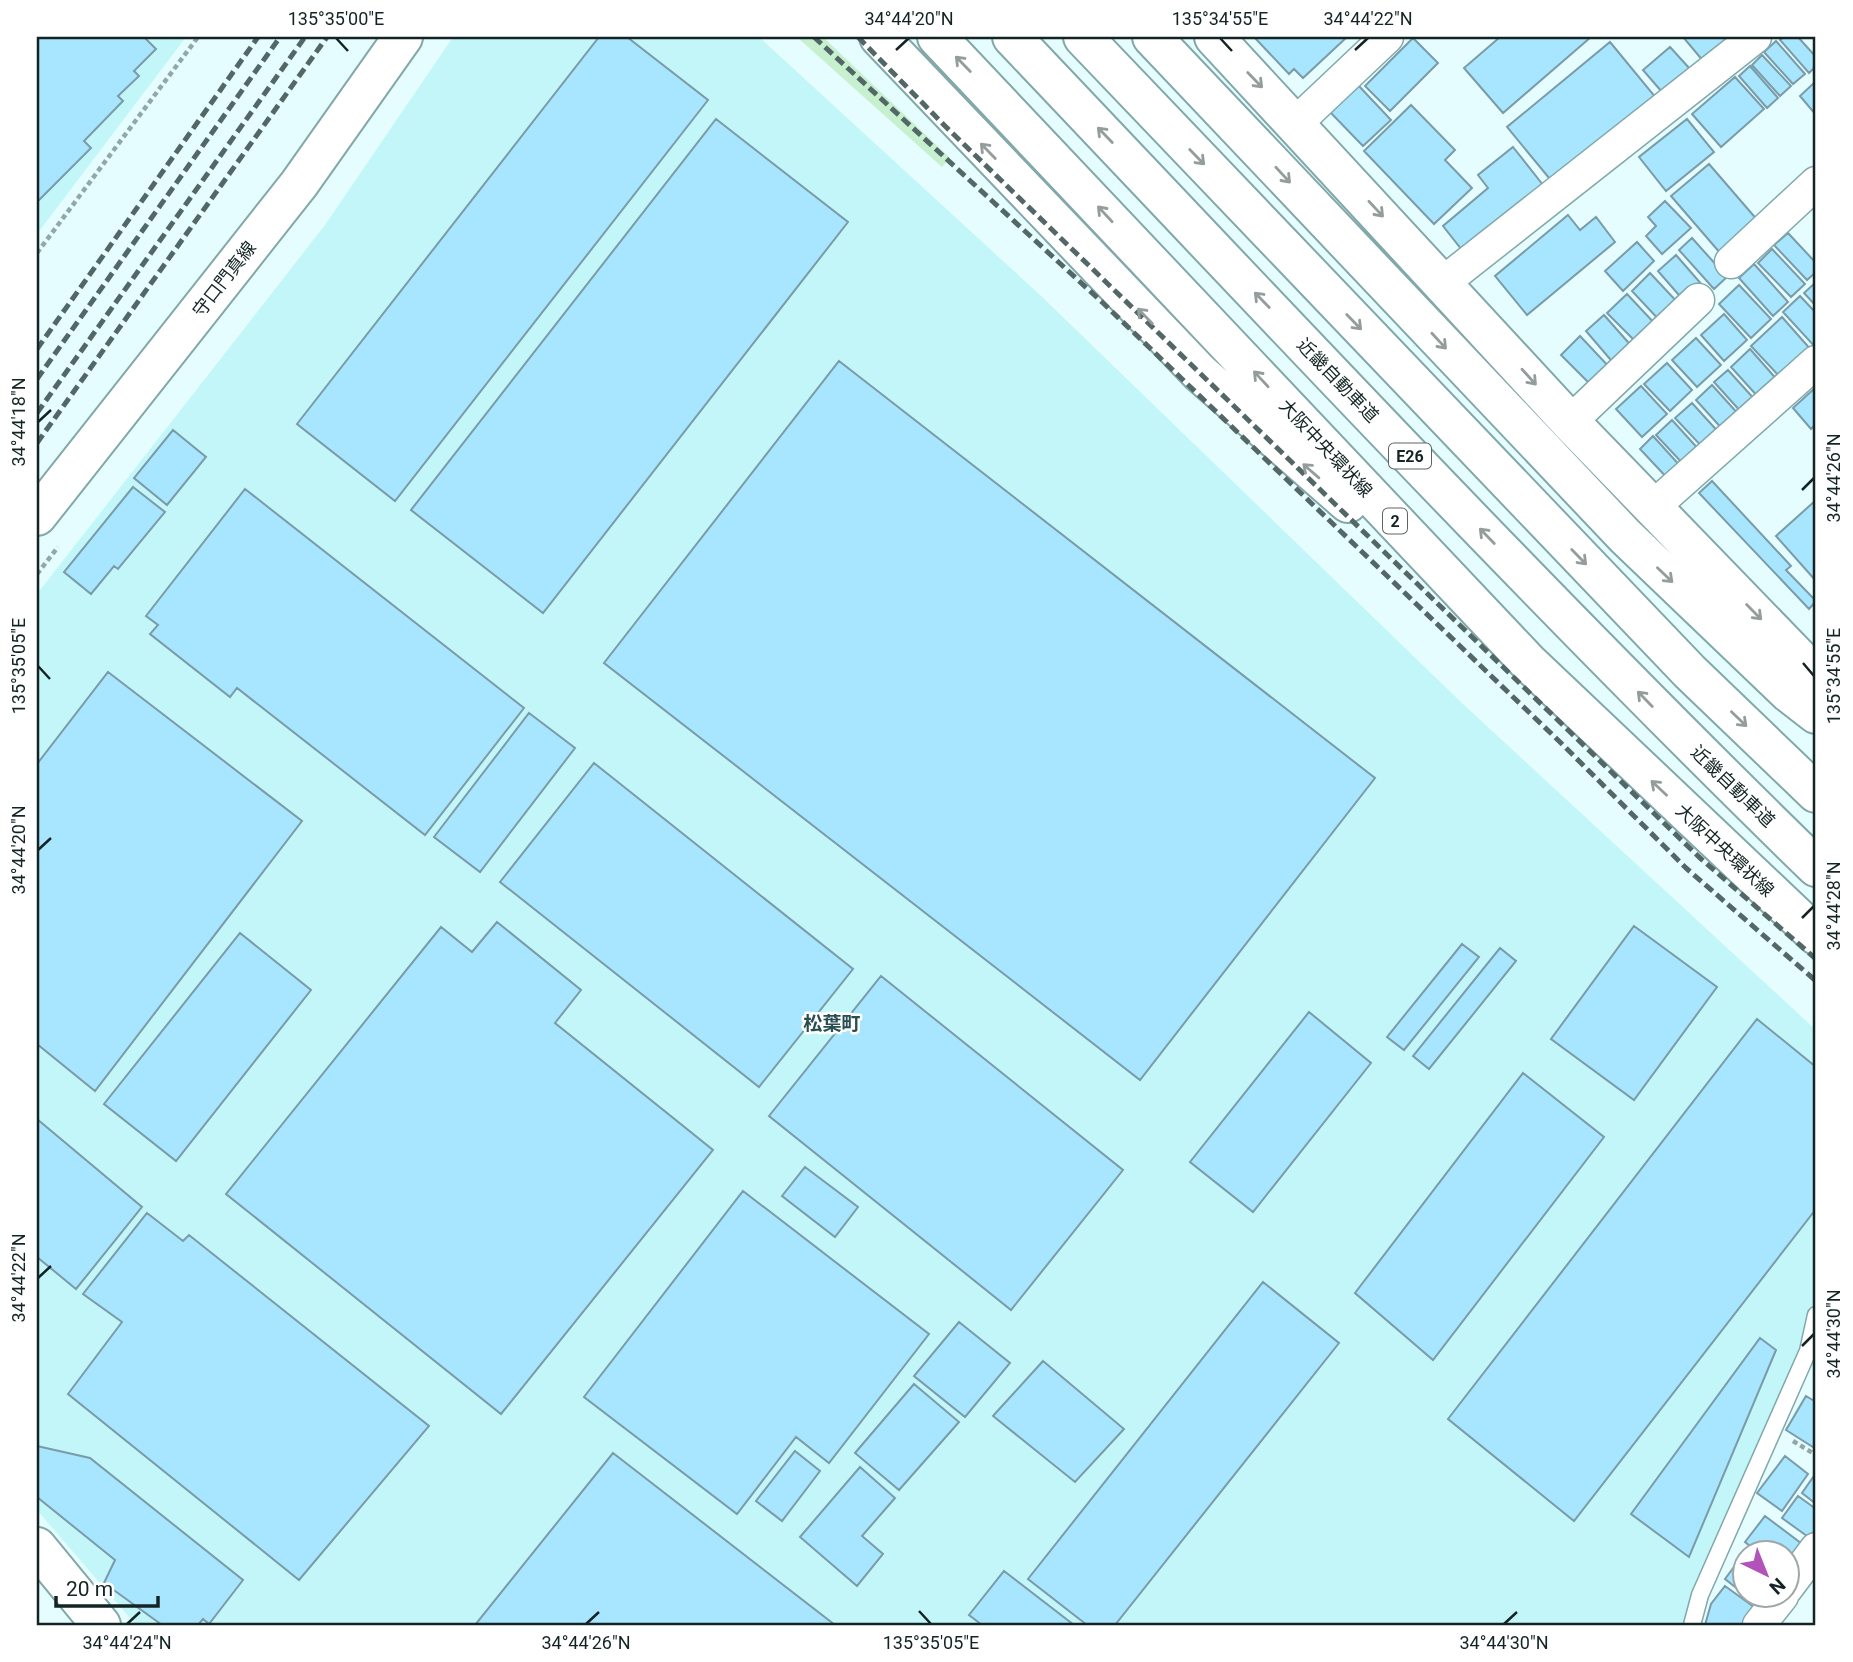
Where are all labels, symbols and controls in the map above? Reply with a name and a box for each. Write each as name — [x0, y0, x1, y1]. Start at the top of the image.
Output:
text: 135°35'00"E — [288, 8, 384, 29]
text: 34°44'20"N — [864, 8, 954, 29]
text: 135°34'55"E — [1172, 8, 1268, 29]
text: 34°44'22"N — [1323, 8, 1413, 29]
one-way arrow — [955, 56, 972, 73]
one-way arrow — [1246, 71, 1263, 88]
one-way arrow — [1097, 127, 1114, 144]
one-way arrow — [980, 143, 997, 160]
one-way arrow — [1189, 148, 1206, 165]
one-way arrow — [1275, 166, 1291, 184]
one-way arrow — [1367, 200, 1384, 217]
one-way arrow — [1096, 206, 1113, 223]
street label: 守口門真線 — [188, 237, 260, 321]
one-way arrow — [1254, 292, 1271, 309]
one-way arrow — [1137, 307, 1153, 325]
one-way arrow — [1346, 313, 1362, 331]
one-way arrow — [1431, 332, 1448, 349]
street label: 近畿自動車道 — [1293, 334, 1383, 426]
one-way arrow — [1521, 368, 1537, 386]
one-way arrow — [1253, 371, 1270, 388]
text: 34°44'18"N — [8, 377, 29, 467]
street label: 大阪中央環状線 — [1275, 395, 1377, 501]
text: 34°44'26"N — [1823, 433, 1844, 523]
road number: E26 — [1389, 444, 1431, 468]
one-way arrow — [1302, 463, 1320, 479]
road number: 2 — [1383, 508, 1407, 534]
one-way arrow — [1478, 528, 1495, 545]
one-way arrow — [1571, 548, 1588, 565]
one-way arrow — [1656, 566, 1673, 583]
one-way arrow — [1746, 603, 1763, 620]
text: 135°35'05"E — [8, 618, 29, 714]
text: 135°34'55"E — [1823, 628, 1844, 724]
one-way arrow — [1636, 691, 1653, 708]
one-way arrow — [1730, 710, 1747, 727]
street label: 近畿自動車道 — [1687, 741, 1779, 831]
one-way arrow — [1650, 780, 1668, 796]
street label: 大阪中央環状線 — [1672, 799, 1778, 901]
text: 34°44'20"N — [8, 805, 29, 895]
text: 34°44'28"N — [1823, 861, 1844, 951]
district label: 松葉町 — [803, 1012, 861, 1035]
text: 34°44'22"N — [8, 1233, 29, 1323]
text: 34°44'30"N — [1823, 1289, 1844, 1379]
north arrow — [1730, 1540, 1800, 1610]
scale bar — [56, 1564, 158, 1608]
text: N — [1765, 1573, 1790, 1599]
text: 20 m — [66, 1577, 113, 1601]
text: 34°44'24"N — [82, 1632, 172, 1653]
text: 34°44'26"N — [541, 1632, 631, 1653]
text: 135°35'05"E — [883, 1632, 979, 1653]
text: 34°44'30"N — [1459, 1632, 1549, 1653]

